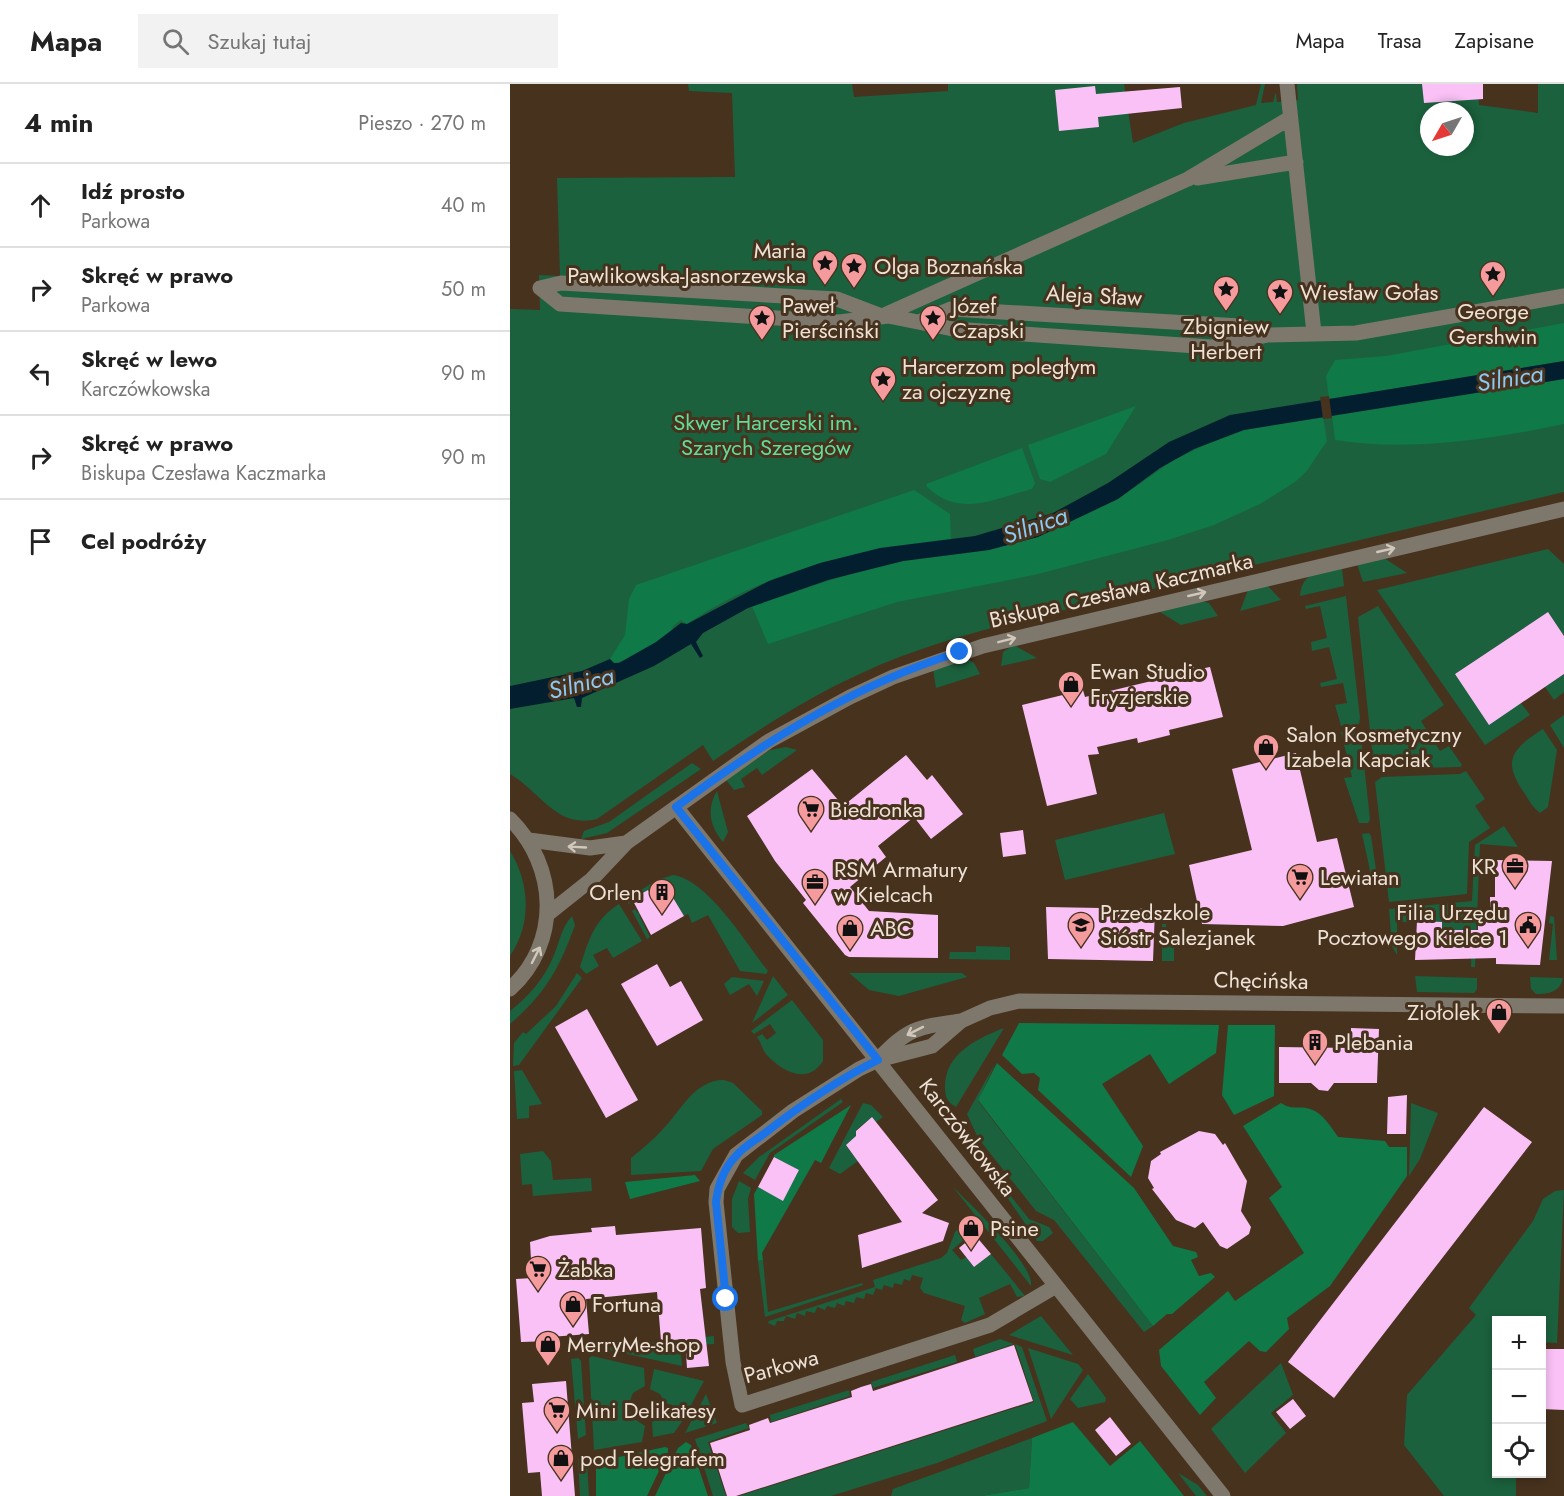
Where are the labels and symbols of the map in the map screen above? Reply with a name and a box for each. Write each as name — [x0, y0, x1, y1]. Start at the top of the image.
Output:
north arrow — [1420, 102, 1474, 156]
place label: Maria Pawlikowska-Jasnorzewska — [567, 234, 806, 291]
place icon: Maria Pawlikowska-Jasnorzewska — [810, 248, 840, 286]
place label: Olga Boznańska — [874, 250, 1023, 282]
place icon: Olga Boznańska — [839, 251, 869, 289]
place icon: George Gershwin — [1478, 259, 1508, 297]
place icon: Zbigniew Herbert — [1211, 274, 1241, 312]
place label: Wiesław Gołas — [1300, 276, 1438, 308]
street label: Aleja Sław — [1045, 277, 1143, 313]
place icon: Wiesław Gołas — [1265, 277, 1295, 315]
place label: Paweł Pierściński — [782, 289, 880, 346]
place label: Józef Czapski — [949, 289, 1025, 346]
place label: George Gershwin — [1449, 295, 1537, 352]
place icon: Paweł Pierściński — [747, 303, 777, 341]
place icon: Józef Czapski — [918, 303, 948, 341]
place label: Zbigniew Herbert — [1183, 310, 1269, 367]
place label: Harcerzom poległym za ojczyznę — [902, 350, 1097, 407]
water label: Silnica — [1474, 355, 1546, 401]
place icon: Harcerzom poległym za ojczyznę — [868, 364, 898, 402]
park label: Skwer Harcerski im. Szarych Szeregów — [673, 406, 859, 463]
water label: Silnica — [998, 498, 1072, 552]
street label: Biskupa Czesława Kaczmarka — [986, 544, 1256, 636]
one-way arrow — [1377, 544, 1396, 556]
one-way arrow — [1187, 588, 1206, 600]
one-way arrow — [997, 633, 1016, 645]
route end — [946, 638, 972, 664]
place label: Ewan Studio Fryzjerskie — [1090, 655, 1205, 712]
water label: Silnica — [544, 658, 618, 708]
shop icon: Ewan Studio Fryzjerskie — [1056, 669, 1086, 707]
place label: Salon Kosmetyczny Izabela Kapciak — [1286, 718, 1462, 775]
shop icon: Salon Kosmetyczny Izabela Kapciak — [1251, 732, 1281, 770]
place label: Biedronka — [830, 793, 923, 825]
supermarket icon: Biedronka — [796, 794, 826, 832]
one-way arrow — [568, 842, 588, 853]
place label: KR — [1471, 850, 1497, 882]
office icon: KR — [1500, 851, 1530, 889]
place label: RSM Armatury w Kielcach — [834, 853, 968, 910]
place label: Lewiatan — [1320, 861, 1400, 893]
supermarket icon: Lewiatan — [1285, 862, 1315, 900]
office icon: RSM Armatury w Kielcach — [800, 867, 830, 905]
place label: Orlen — [589, 876, 642, 908]
building icon: Orlen — [647, 877, 677, 915]
place label: Przedszkole Sióstr Salezjanek — [1100, 896, 1256, 953]
place label: Filia Urzędu Pocztowego Kielce 1 — [1317, 896, 1508, 953]
school or university icon: Przedszkole Sióstr Salezjanek — [1066, 910, 1096, 948]
public building icon: Filia Urzędu Pocztowego Kielce 1 — [1513, 910, 1543, 948]
place label: ABC — [870, 912, 912, 944]
shop icon: ABC — [835, 913, 865, 951]
one-way arrow — [530, 947, 542, 964]
street label: Chęcińska — [1213, 963, 1309, 997]
place label: Ziołolek — [1407, 996, 1480, 1028]
shop icon: Ziołolek — [1484, 997, 1514, 1035]
one-way arrow — [906, 1025, 924, 1037]
place label: Plebania — [1334, 1026, 1413, 1058]
building icon: Plebania — [1300, 1027, 1330, 1065]
street label: Karczówkowska — [912, 1071, 1024, 1203]
place label: Psine — [990, 1212, 1039, 1244]
shop icon: Psine — [956, 1213, 986, 1251]
place label: Żabka — [558, 1253, 613, 1285]
supermarket icon: Żabka — [523, 1254, 553, 1292]
route start — [712, 1285, 738, 1311]
place label: Fortuna — [592, 1288, 661, 1320]
shop icon: Fortuna — [558, 1289, 588, 1327]
place label: MerryMe-shop — [567, 1328, 700, 1360]
shop icon: MerryMe-shop — [533, 1329, 563, 1367]
street label: Parkowa — [740, 1341, 822, 1391]
place label: Mini Delikatesy — [576, 1394, 716, 1426]
supermarket icon: Mini Delikatesy — [542, 1395, 572, 1433]
place label: pod Telegrafem — [580, 1442, 725, 1474]
shop icon: pod Telegrafem — [546, 1443, 576, 1481]

